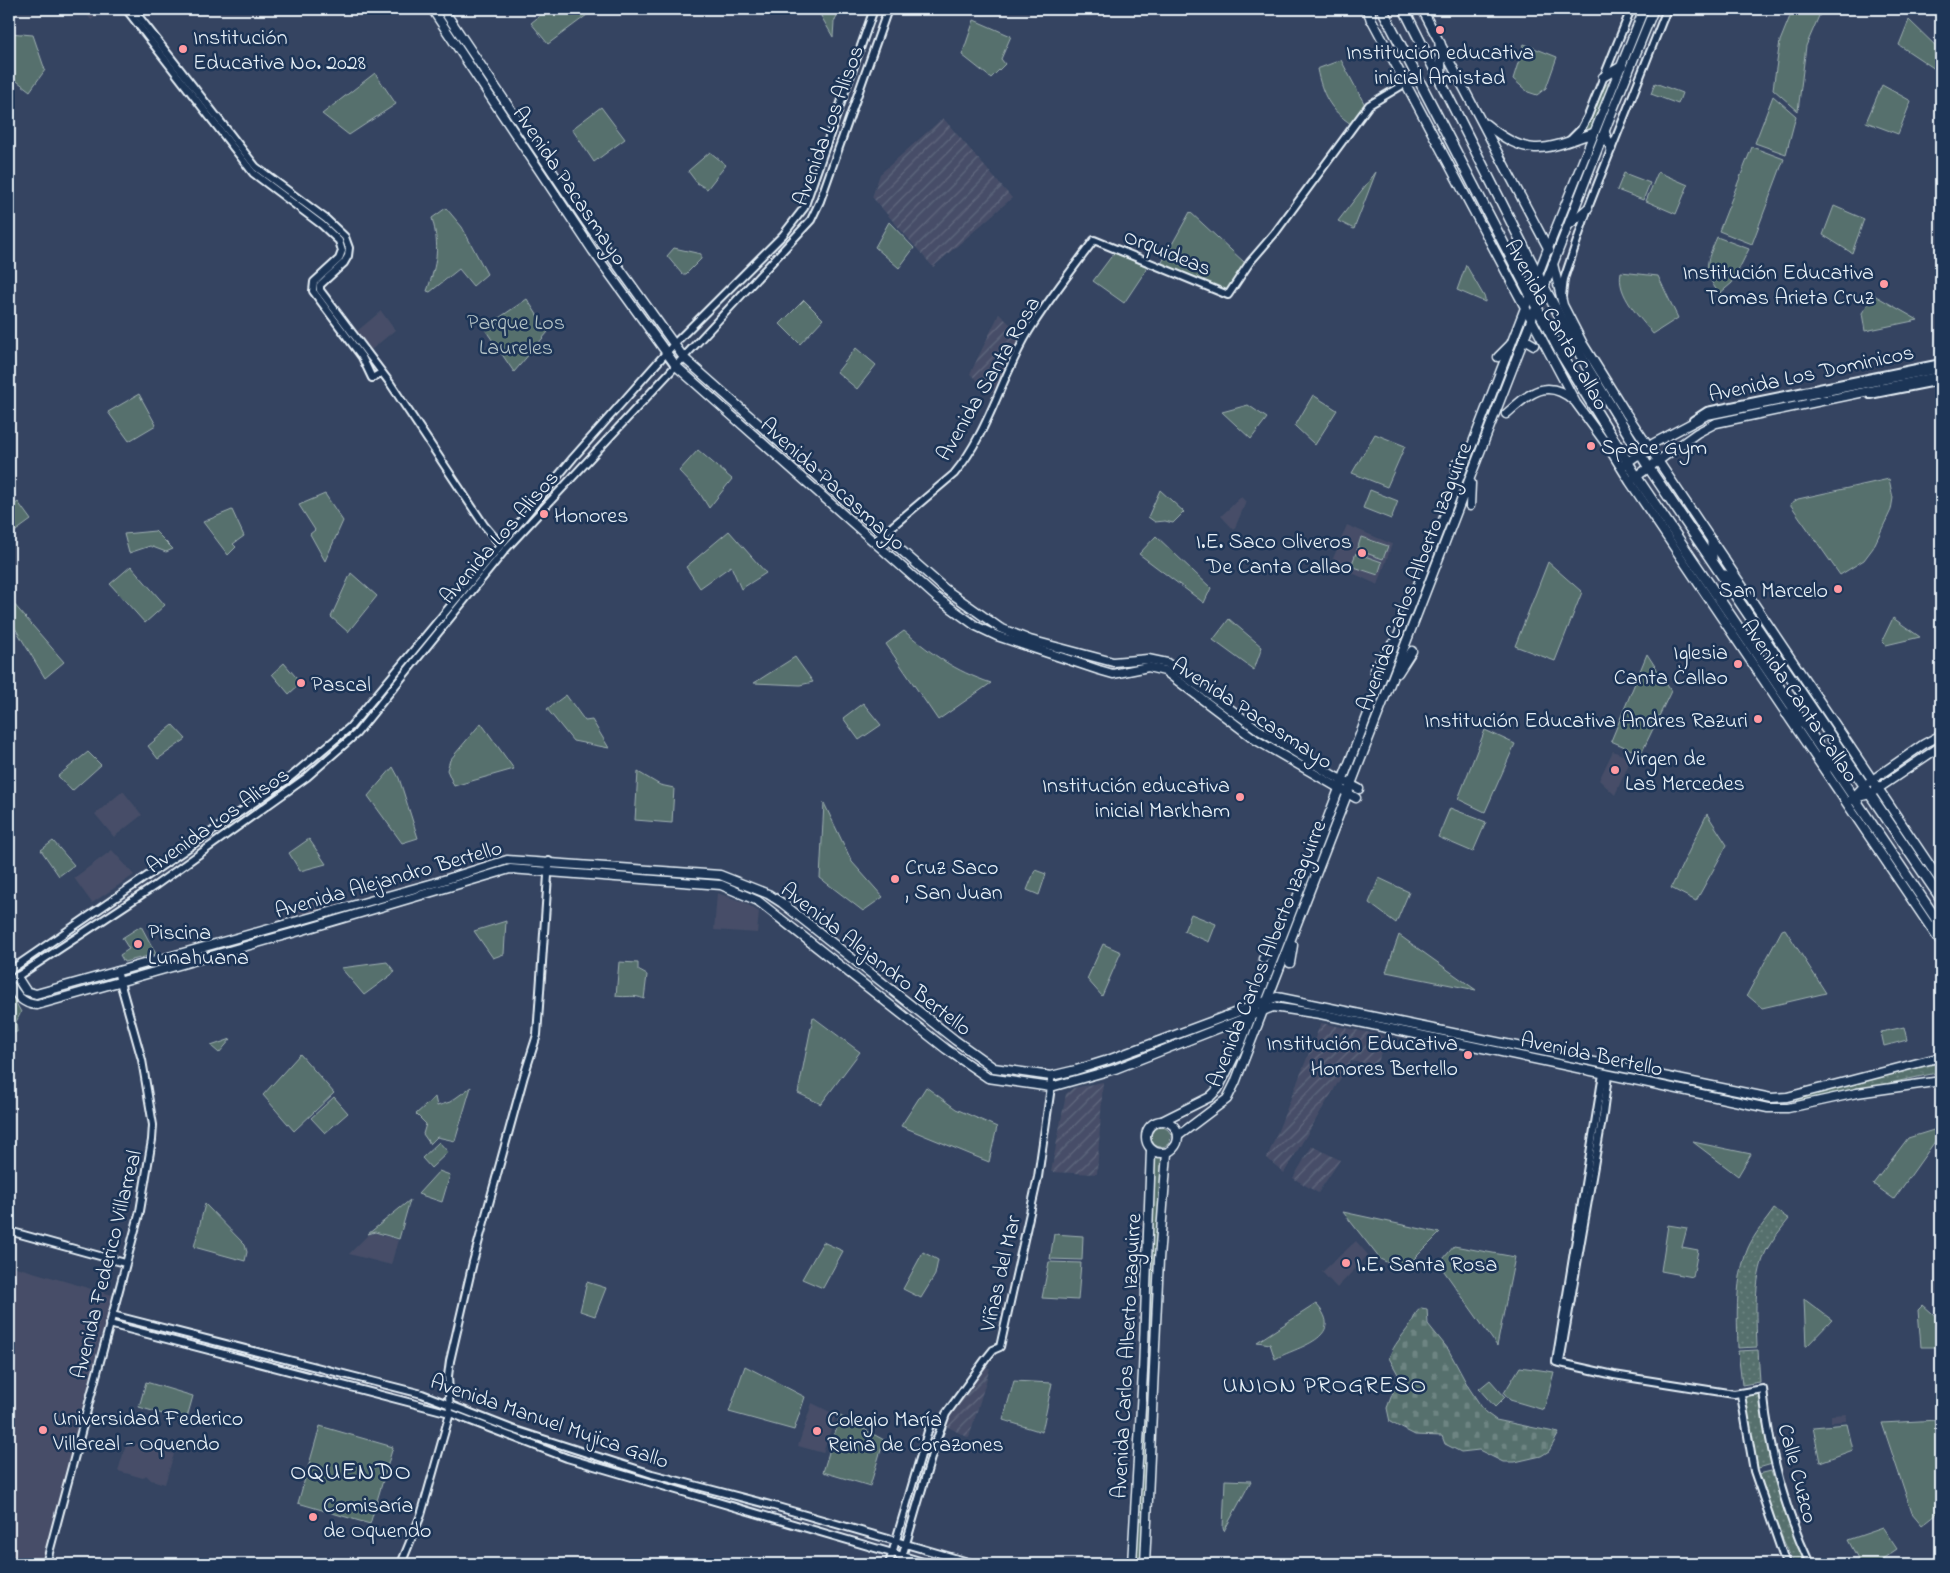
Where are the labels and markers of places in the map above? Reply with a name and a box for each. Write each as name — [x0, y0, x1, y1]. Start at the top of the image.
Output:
place label: Institución Educativa No. 2028 — [193, 23, 366, 80]
marker: Institución educativa inicial Amistad — [1434, 24, 1446, 36]
place label: Institución educativa inicial Amistad — [1346, 38, 1534, 95]
marker: Institución Educativa No. 2028 — [177, 43, 189, 55]
place label: Institución Educativa Tomas Arieta Cruz — [1682, 258, 1875, 315]
marker: Institución Educativa Tomas Arieta Cruz — [1878, 278, 1890, 290]
place label: Space Gym — [1601, 433, 1707, 466]
marker: Space Gym — [1585, 440, 1597, 452]
place label: Honores — [554, 501, 628, 533]
marker: Honores — [538, 508, 550, 520]
place label: I.E. Saco Oliveros De Canta Callao — [1196, 527, 1352, 584]
marker: I.E. Saco Oliveros De Canta Callao — [1356, 547, 1368, 559]
place label: San Marcelo — [1719, 576, 1828, 608]
marker: San Marcelo — [1832, 583, 1844, 595]
place label: Iglesia Canta Callao — [1614, 638, 1728, 695]
marker: Iglesia Canta Callao — [1732, 658, 1744, 670]
place label: Pascal — [311, 670, 371, 702]
marker: Pascal — [295, 677, 307, 689]
place label: Institución Educativa Andres Razuri — [1424, 706, 1748, 738]
marker: Institución Educativa Andres Razuri — [1752, 713, 1764, 725]
place label: Virgen de Las Mercedes — [1624, 744, 1745, 801]
marker: Virgen de Las Mercedes — [1609, 764, 1621, 776]
place label: Institución educativa inicial Markham — [1042, 771, 1230, 828]
marker: Institución educativa inicial Markham — [1234, 791, 1246, 803]
place label: Cruz Saco , San Juan — [905, 853, 1003, 910]
marker: Cruz Saco , San Juan — [889, 873, 901, 885]
place label: Piscina Lunahuana — [148, 918, 249, 975]
marker: Piscina Lunahuana — [132, 938, 144, 950]
place label: Institución Educativa Honores Bertello — [1266, 1029, 1458, 1086]
marker: Institución Educativa Honores Bertello — [1462, 1049, 1474, 1061]
place label: I.E. Santa Rosa — [1356, 1250, 1497, 1282]
marker: I.E. Santa Rosa — [1340, 1257, 1352, 1269]
place label: Universidad Federico Villareal - Oquendo — [52, 1404, 243, 1461]
place label: Colegio María Reina de Corazones — [827, 1405, 1004, 1462]
marker: Universidad Federico Villareal - Oquendo — [37, 1424, 49, 1436]
marker: Colegio María Reina de Corazones — [811, 1425, 823, 1437]
place label: Comisaría de Oquendo — [323, 1491, 431, 1548]
marker: Comisaría de Oquendo — [307, 1511, 319, 1523]

